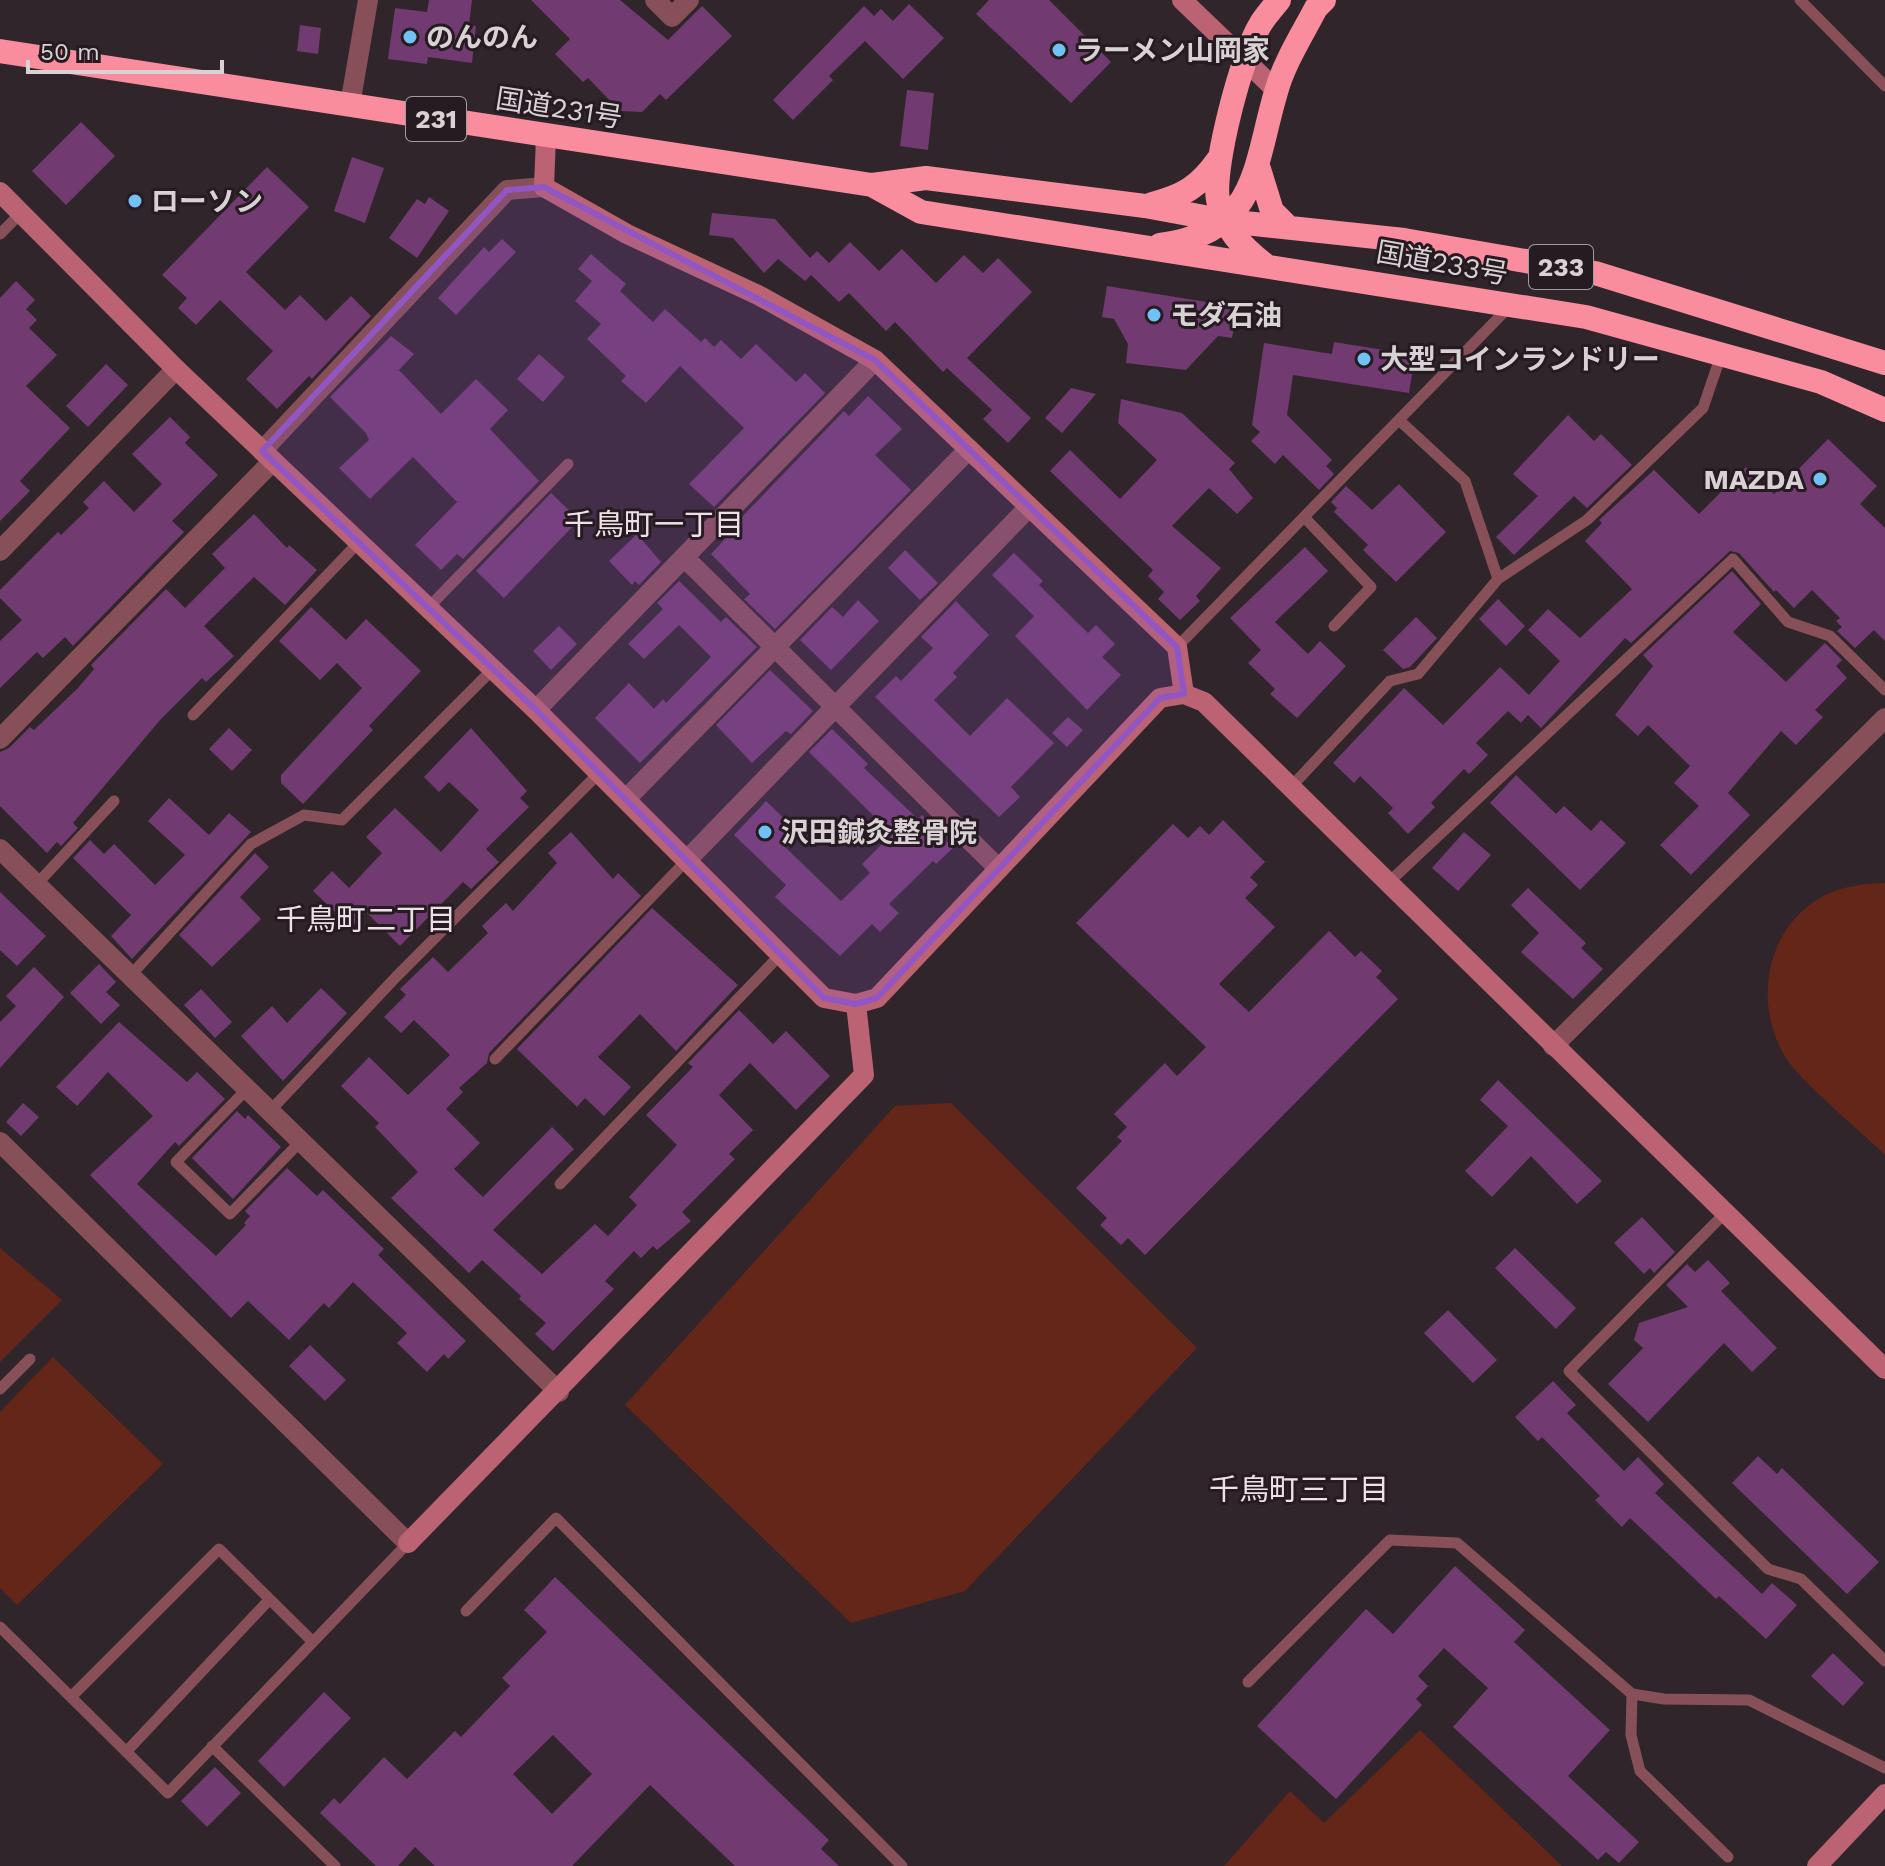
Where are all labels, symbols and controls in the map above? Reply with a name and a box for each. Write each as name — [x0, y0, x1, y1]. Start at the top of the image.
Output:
place label: のんのん — [426, 21, 538, 54]
scale bar — [28, 24, 222, 74]
marker: のんのん — [401, 28, 419, 46]
place label: ラーメン山岡家 — [1075, 34, 1270, 67]
text: 50 m — [40, 38, 100, 66]
marker: ラーメン山岡家 — [1050, 41, 1068, 59]
street label: 国道231号 — [493, 82, 625, 134]
road number: 231 — [406, 97, 466, 141]
place label: ローソン — [151, 185, 263, 218]
marker: ローソン — [126, 192, 144, 210]
street label: 国道233号 — [1374, 235, 1510, 291]
road number: 233 — [1529, 245, 1593, 289]
place label: モダ石油 — [1170, 299, 1282, 332]
marker: モダ石油 — [1145, 306, 1163, 324]
place label: 大型コインランドリー — [1380, 343, 1660, 376]
marker: 大型コインランドリー — [1355, 350, 1373, 368]
place label: MAZDA — [1703, 463, 1804, 496]
marker: MAZDA — [1811, 470, 1829, 488]
district label: 千鳥町一丁目 — [564, 507, 744, 542]
place label: 沢田鍼灸整骨院 — [781, 816, 977, 849]
marker: 沢田鍼灸整骨院 — [756, 823, 774, 841]
district label: 千鳥町二丁目 — [276, 902, 456, 937]
district label: 千鳥町三丁目 — [1209, 1472, 1389, 1507]

